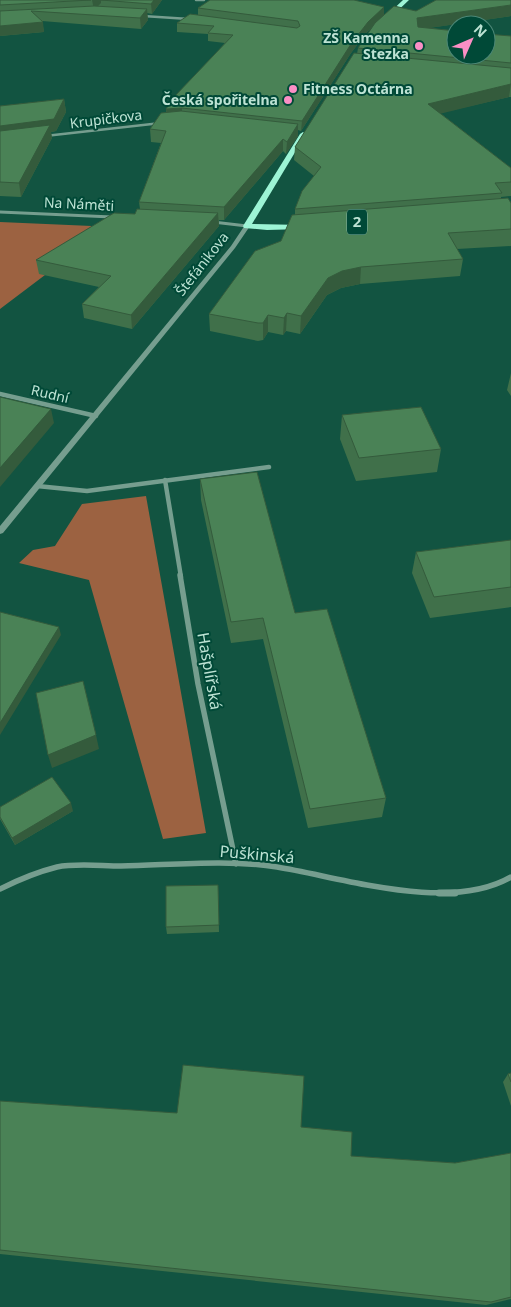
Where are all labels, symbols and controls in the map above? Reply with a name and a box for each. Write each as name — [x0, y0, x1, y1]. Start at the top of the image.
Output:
north arrow — [446, 15, 496, 65]
text: N — [470, 20, 491, 41]
place label: ZŠ Kamenna Stezka — [323, 28, 409, 63]
marker: ZŠ Kamenna Stezka — [413, 40, 425, 52]
place label: Fitness Octárna — [303, 79, 413, 98]
marker: Fitness Octárna — [287, 83, 299, 95]
place label: Česká spořitelna — [162, 90, 278, 109]
marker: Česká spořitelna — [282, 94, 294, 106]
street label: Krupičkova — [69, 105, 143, 132]
street label: Na Náměti — [43, 192, 115, 215]
road number: 2 — [347, 210, 367, 234]
street label: Štefánikova — [171, 228, 233, 300]
street label: Rudní — [29, 380, 71, 407]
street label: Hašplířská — [192, 630, 228, 712]
street label: Puškinská — [219, 840, 295, 868]

